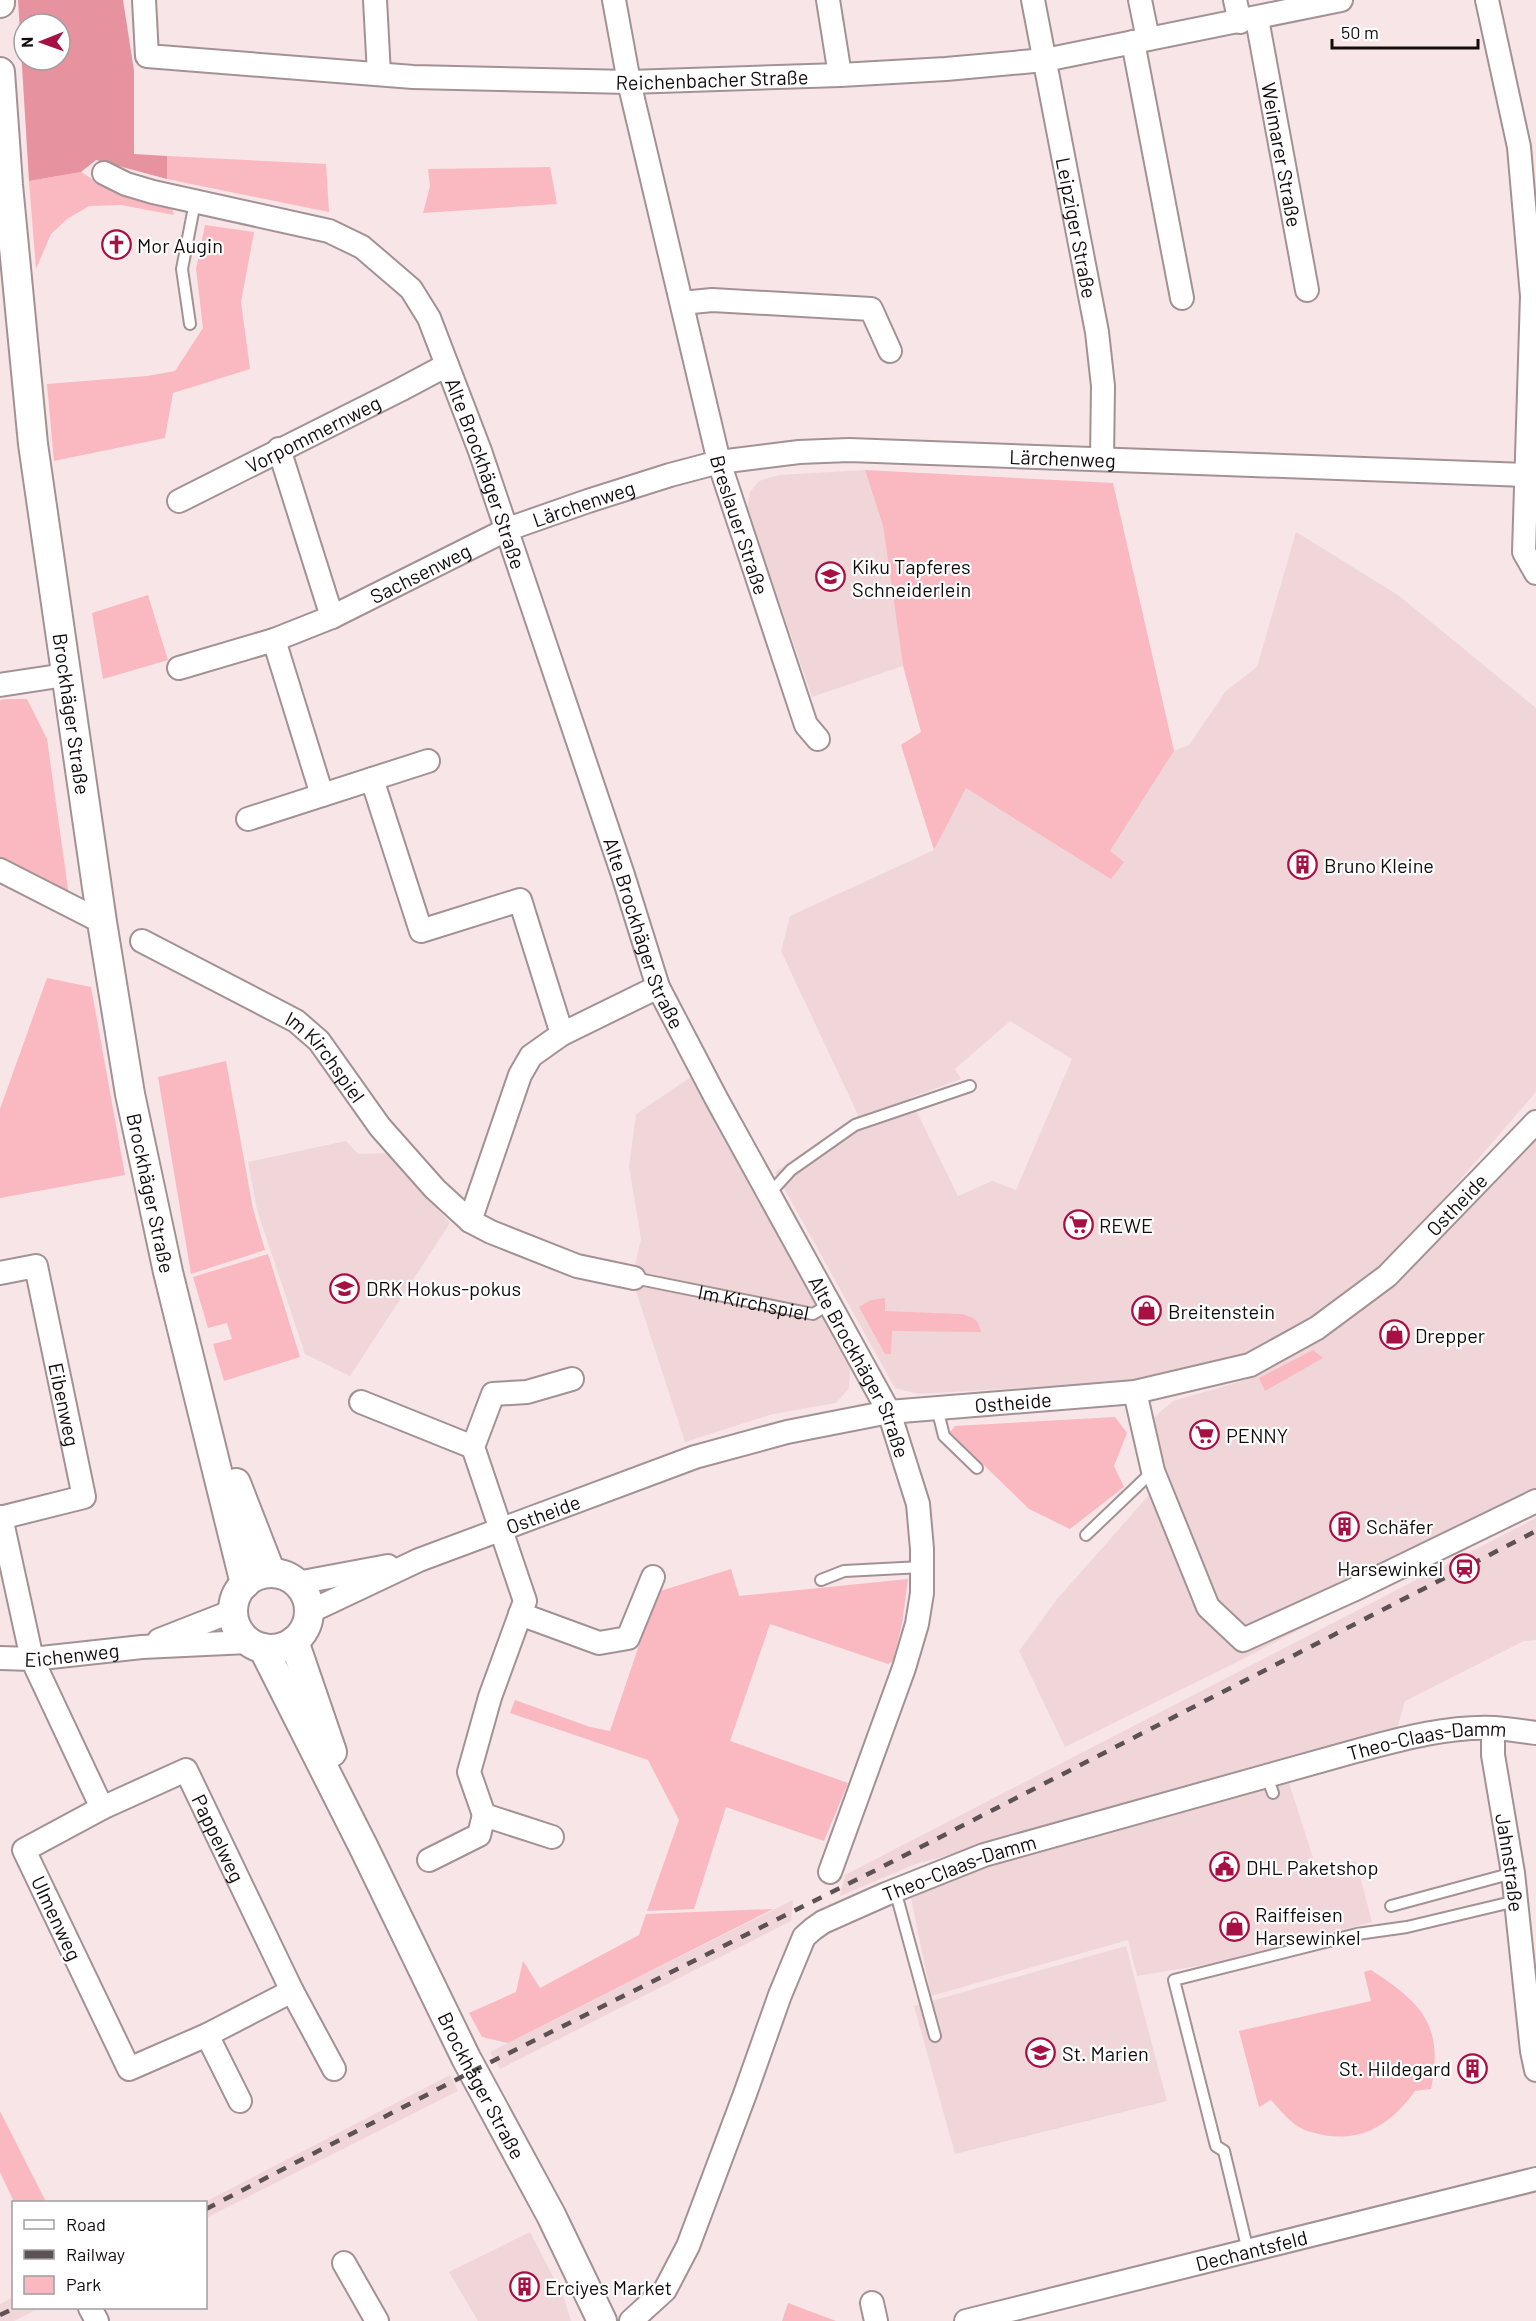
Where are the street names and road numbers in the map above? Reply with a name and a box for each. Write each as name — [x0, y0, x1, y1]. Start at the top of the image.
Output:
street label: Reichenbacher Straße — [615, 64, 809, 94]
street label: Weimarer Straße — [1257, 80, 1307, 229]
street label: Leipziger Straße — [1052, 155, 1102, 300]
street label: Alte Brockhäger Straße — [441, 374, 531, 572]
street label: Vorpommernweg — [242, 390, 384, 478]
street label: Lärchenweg — [1009, 444, 1116, 472]
street label: Breslauer Straße — [706, 453, 774, 598]
street label: Lärchenweg — [529, 475, 638, 532]
street label: Sachsenweg — [366, 538, 474, 608]
street label: Brockhäger Straße — [48, 631, 95, 796]
street label: Alte Brockhäger Straße — [599, 834, 690, 1033]
street label: Im Kirchspiel — [282, 1006, 371, 1107]
street label: Brockhäger Straße — [122, 1111, 180, 1275]
street label: Ostheide — [1421, 1168, 1492, 1240]
street label: Alte Brockhäger Straße — [804, 1271, 915, 1461]
street label: Im Kirchspiel — [696, 1279, 811, 1325]
street label: Eibenweg — [44, 1360, 85, 1448]
street label: Ostheide — [974, 1387, 1053, 1417]
street label: Ostheide — [503, 1489, 583, 1538]
street label: Eichenweg — [24, 1638, 120, 1671]
street label: Theo-Claas-Damm — [1344, 1716, 1508, 1765]
street label: Pappelweg — [187, 1790, 250, 1886]
street label: Jahnstraße — [1491, 1811, 1529, 1913]
street label: Theo-Claas-Damm — [879, 1829, 1039, 1906]
street label: Ulmenweg — [27, 1872, 87, 1964]
street label: Brockhäger Straße — [433, 2008, 530, 2163]
street label: Dechantsfeld — [1193, 2224, 1310, 2275]

